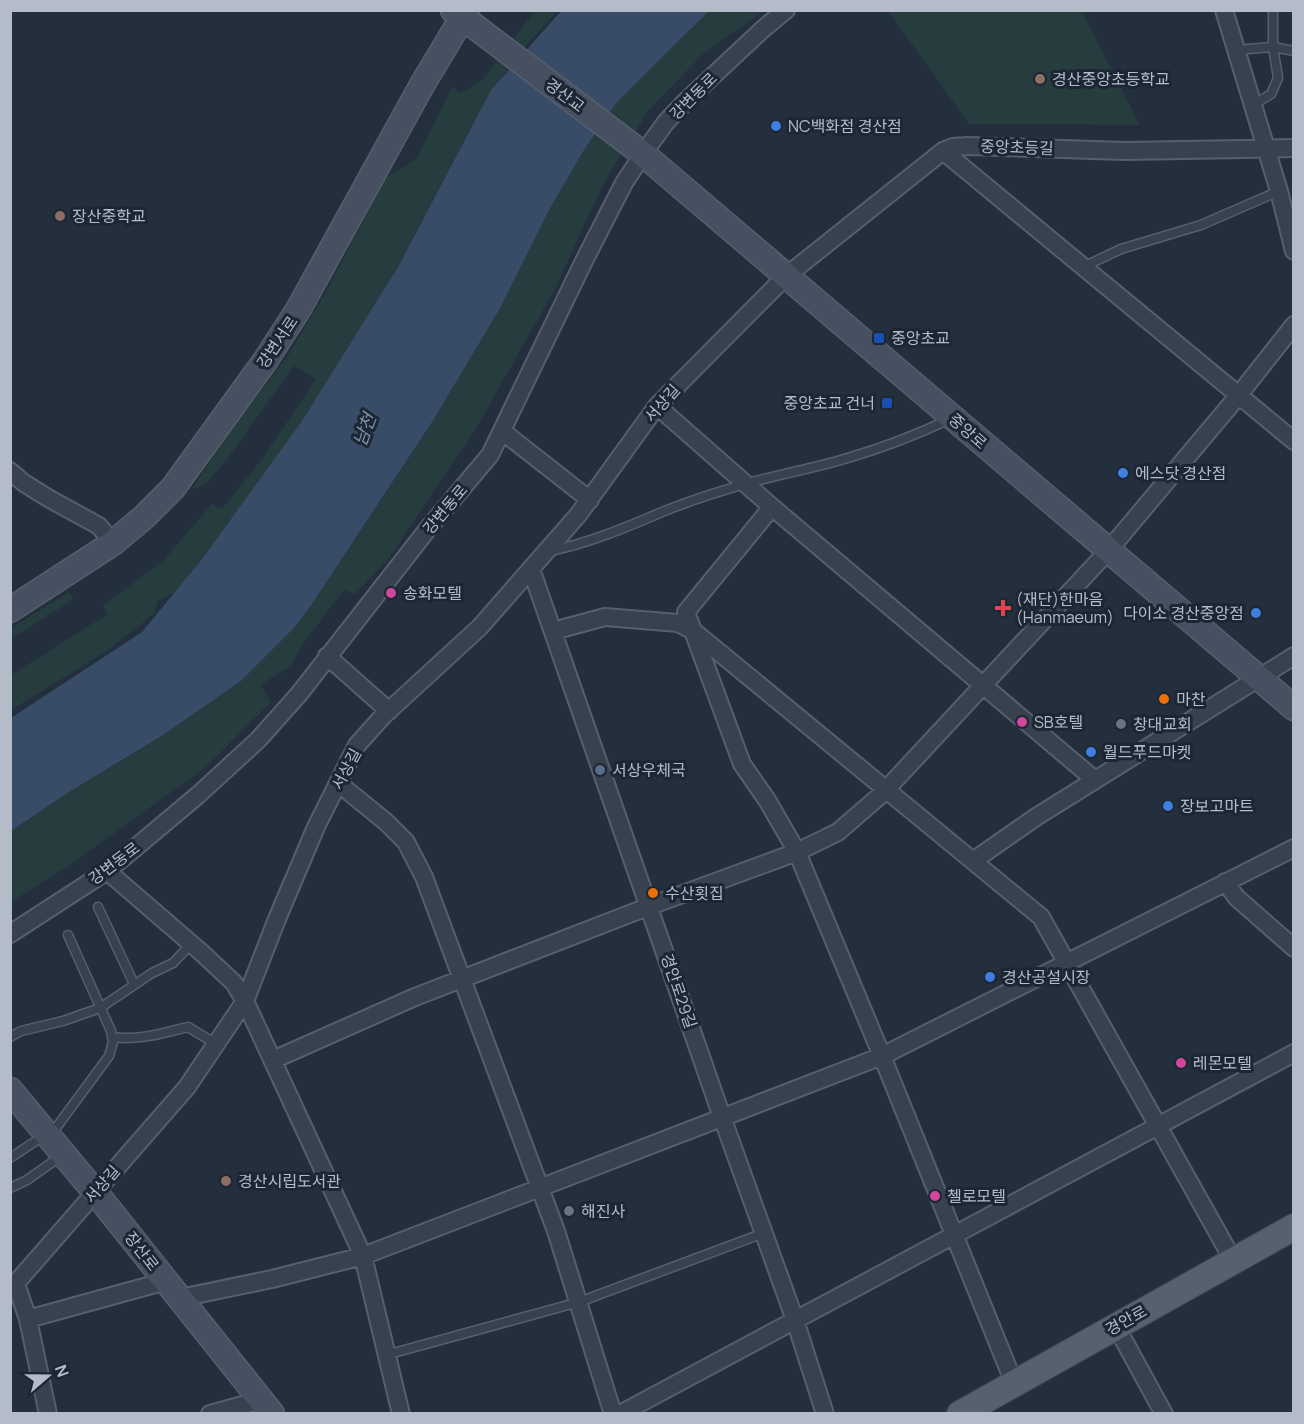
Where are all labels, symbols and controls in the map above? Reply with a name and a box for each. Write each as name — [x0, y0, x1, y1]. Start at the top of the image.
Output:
street label: 강변동로 — [664, 67, 722, 125]
place label: 경산중앙초등학교 — [1052, 68, 1170, 90]
marker: 경산중앙초등학교 — [1033, 72, 1047, 86]
street label: 경산교 — [541, 73, 589, 117]
place label: NC백화점 경산점 — [788, 115, 902, 137]
marker: NC백화점 경산점 — [769, 119, 783, 133]
street label: 중앙초등길 — [980, 135, 1054, 159]
place label: 장산중학교 — [72, 205, 146, 227]
marker: 장산중학교 — [53, 209, 67, 223]
street label: 강변서로 — [251, 311, 303, 373]
place label: 중앙초교 — [891, 327, 950, 349]
marker: 중앙초교 — [872, 331, 886, 345]
street label: 서상길 — [639, 379, 685, 427]
place label: 중앙초교 건너 — [783, 392, 875, 414]
marker: 중앙초교 건너 — [880, 396, 894, 410]
water label: 남천 — [347, 408, 382, 449]
street label: 중앙로 — [944, 408, 992, 454]
place label: 에스닷 경산점 — [1135, 462, 1227, 484]
marker: 에스닷 경산점 — [1116, 466, 1130, 480]
street label: 강변동로 — [418, 479, 473, 539]
place label: 송화모텔 — [403, 582, 462, 604]
marker: 송화모텔 — [384, 586, 398, 600]
place label: (재단)한마음 (Hanmaeum) — [1016, 588, 1114, 628]
marker: (재단)한마음 (Hanmaeum) — [994, 599, 1012, 617]
place label: 다이소 경산중앙점 — [1123, 602, 1244, 624]
marker: 다이소 경산중앙점 — [1249, 606, 1263, 620]
place label: 마찬 — [1176, 688, 1206, 710]
marker: 마찬 — [1157, 692, 1171, 706]
place label: SB호텔 — [1034, 711, 1083, 733]
place label: 창대교회 — [1133, 713, 1192, 735]
marker: SB호텔 — [1015, 715, 1029, 729]
marker: 창대교회 — [1114, 717, 1128, 731]
place label: 월드푸드마켓 — [1103, 741, 1191, 763]
street label: 서상길 — [326, 744, 366, 794]
marker: 월드푸드마켓 — [1084, 745, 1098, 759]
place label: 서상우체국 — [612, 759, 686, 781]
marker: 서상우체국 — [593, 763, 607, 777]
place label: 장보고마트 — [1180, 795, 1254, 817]
marker: 장보고마트 — [1161, 799, 1175, 813]
street label: 강변동로 — [84, 836, 144, 890]
place label: 수산횟집 — [665, 882, 724, 904]
marker: 수산횟집 — [646, 886, 660, 900]
street label: 경안로29길 — [656, 951, 702, 1031]
place label: 경산공설시장 — [1002, 966, 1091, 988]
marker: 경산공설시장 — [983, 970, 997, 984]
place label: 레몬모텔 — [1193, 1052, 1252, 1074]
marker: 레몬모텔 — [1174, 1056, 1188, 1070]
street label: 서상길 — [79, 1160, 125, 1208]
place label: 경산시립도서관 — [238, 1170, 341, 1192]
marker: 경산시립도서관 — [219, 1174, 233, 1188]
place label: 첼로모텔 — [947, 1185, 1006, 1207]
marker: 첼로모텔 — [928, 1189, 942, 1203]
place label: 해진사 — [581, 1200, 625, 1222]
marker: 해진사 — [562, 1204, 576, 1218]
street label: 장산로 — [120, 1227, 164, 1275]
street label: 경안로 — [1101, 1300, 1151, 1340]
north arrow — [18, 1346, 78, 1406]
text: N — [50, 1362, 74, 1380]

